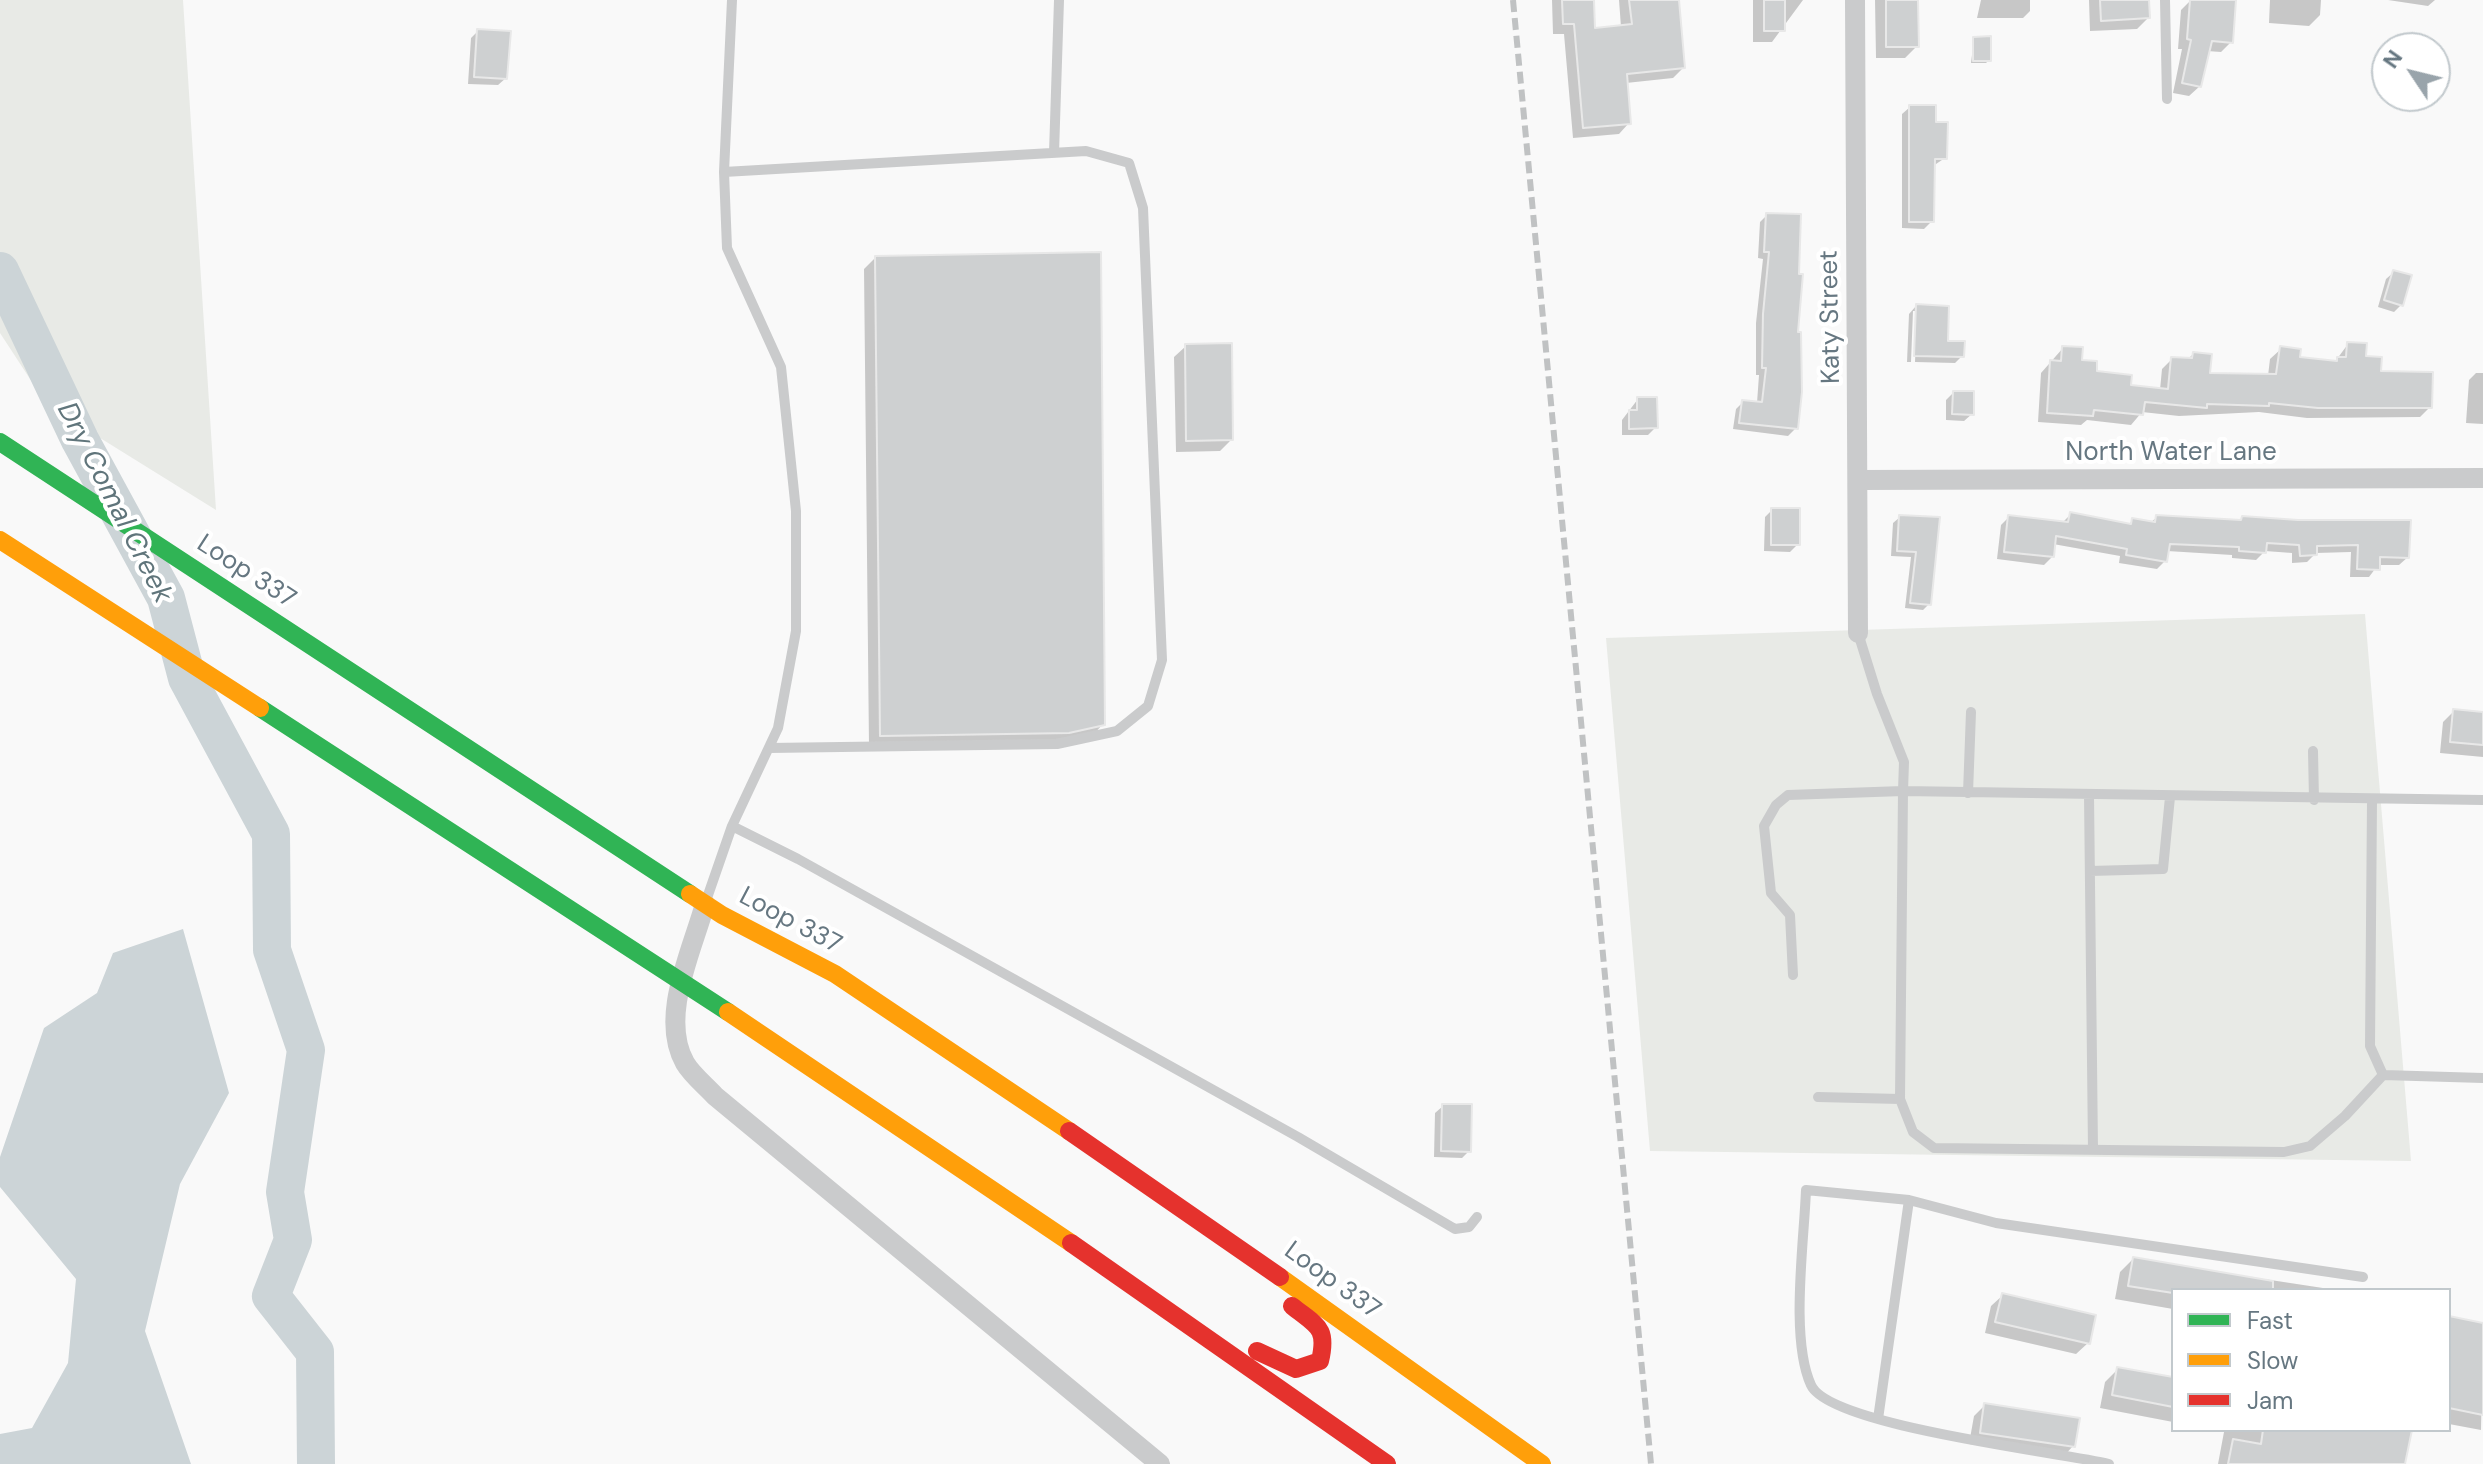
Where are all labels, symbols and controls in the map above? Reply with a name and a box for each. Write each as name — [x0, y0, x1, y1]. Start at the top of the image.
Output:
north arrow — [2371, 32, 2451, 112]
text: N — [2376, 44, 2409, 74]
street label: Katy Street — [1814, 250, 1848, 384]
water label: Dry Comal Creek — [49, 397, 179, 609]
street label: North Water Lane — [2065, 437, 2277, 469]
street label: Loop 337 — [191, 529, 301, 615]
street label: Loop 337 — [734, 881, 846, 961]
street label: Loop 337 — [1278, 1236, 1386, 1326]
legend — [2171, 1288, 2451, 1432]
text: Fast — [2247, 1305, 2293, 1336]
text: Slow — [2247, 1345, 2298, 1376]
text: Jam — [2247, 1385, 2293, 1416]

